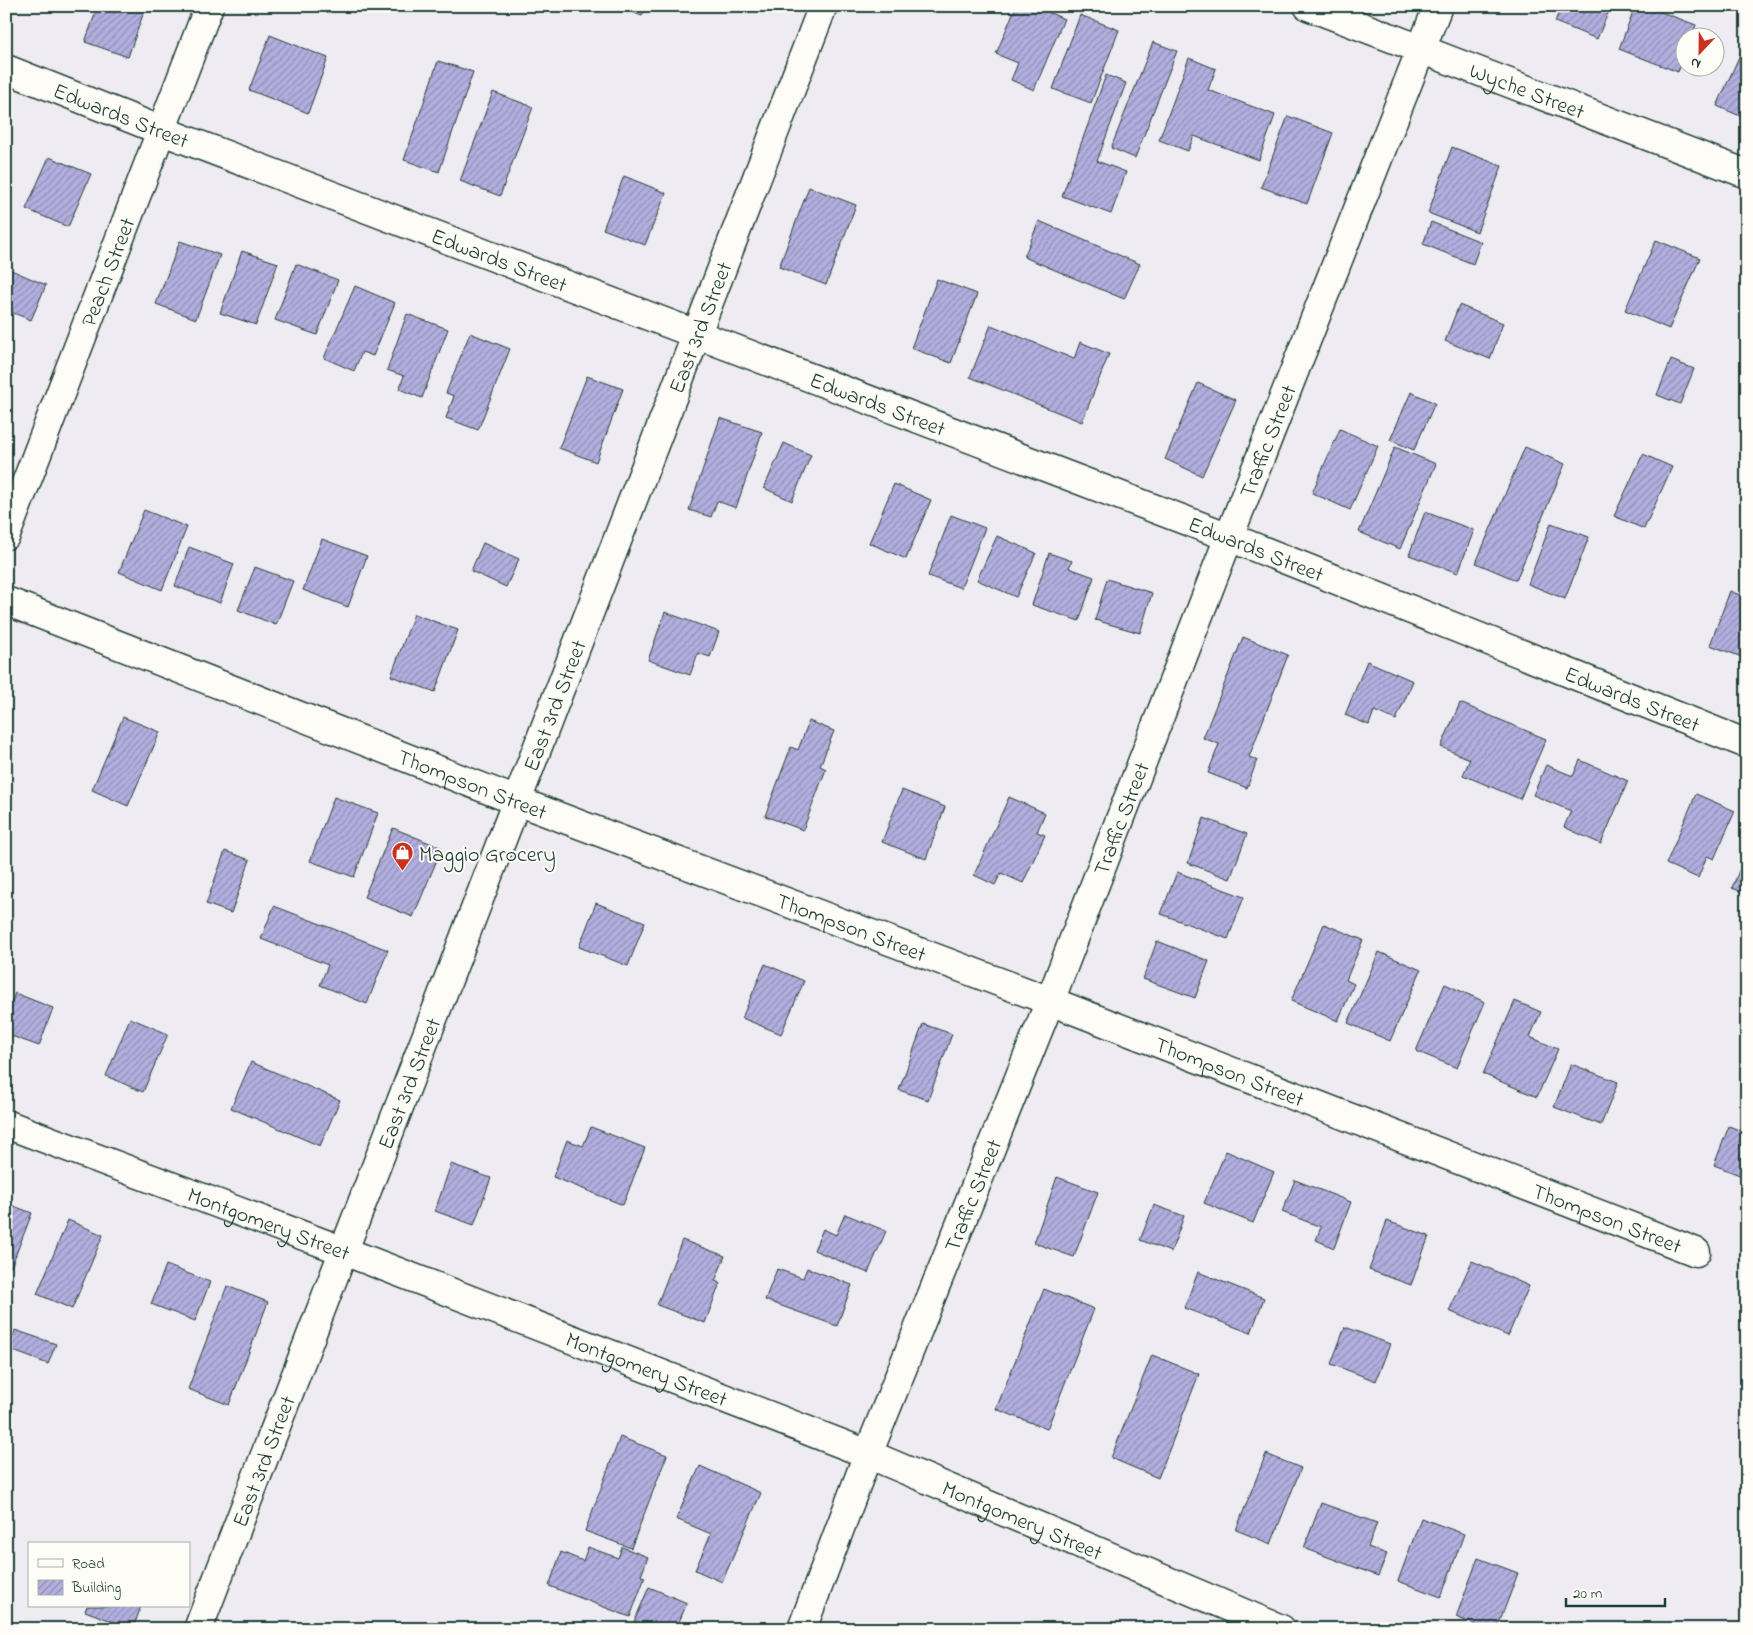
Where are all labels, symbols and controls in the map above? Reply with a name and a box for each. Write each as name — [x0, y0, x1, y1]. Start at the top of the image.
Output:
north arrow — [1676, 28, 1726, 78]
text: N — [1687, 51, 1704, 74]
street label: Wyche Street — [1464, 56, 1589, 130]
street label: Edwards Street — [48, 76, 193, 159]
street label: Peach Street — [74, 213, 145, 332]
street label: Edwards Street — [426, 222, 572, 303]
street label: East 3rd Street — [662, 257, 742, 399]
street label: Edwards Street — [804, 366, 950, 447]
street label: Traffic Street — [1233, 380, 1307, 503]
street label: Edwards Street — [1183, 510, 1328, 592]
street label: East 3rd Street — [517, 635, 597, 777]
street label: Edwards Street — [1559, 660, 1704, 743]
street label: Thompson Street — [392, 743, 551, 830]
street label: Traffic Street — [1087, 758, 1160, 881]
place label: Maggio Grocery — [419, 840, 556, 873]
shop icon: Maggio Grocery — [391, 841, 415, 872]
street label: Thompson Street — [771, 887, 931, 972]
street label: East 3rd Street — [371, 1013, 451, 1155]
street label: Thompson Street — [1149, 1030, 1309, 1117]
street label: Traffic Street — [938, 1135, 1012, 1257]
street label: Thompson Street — [1527, 1177, 1686, 1264]
street label: Montgomery Street — [182, 1181, 355, 1271]
street label: Montgomery Street — [560, 1325, 732, 1417]
street label: East 3rd Street — [226, 1391, 306, 1533]
street label: Montgomery Street — [936, 1474, 1107, 1571]
legend — [28, 1542, 190, 1608]
text: Road — [72, 1553, 105, 1575]
scale bar — [1566, 1575, 1664, 1607]
text: Building — [71, 1577, 121, 1600]
text: 20 m — [1573, 1583, 1603, 1605]

